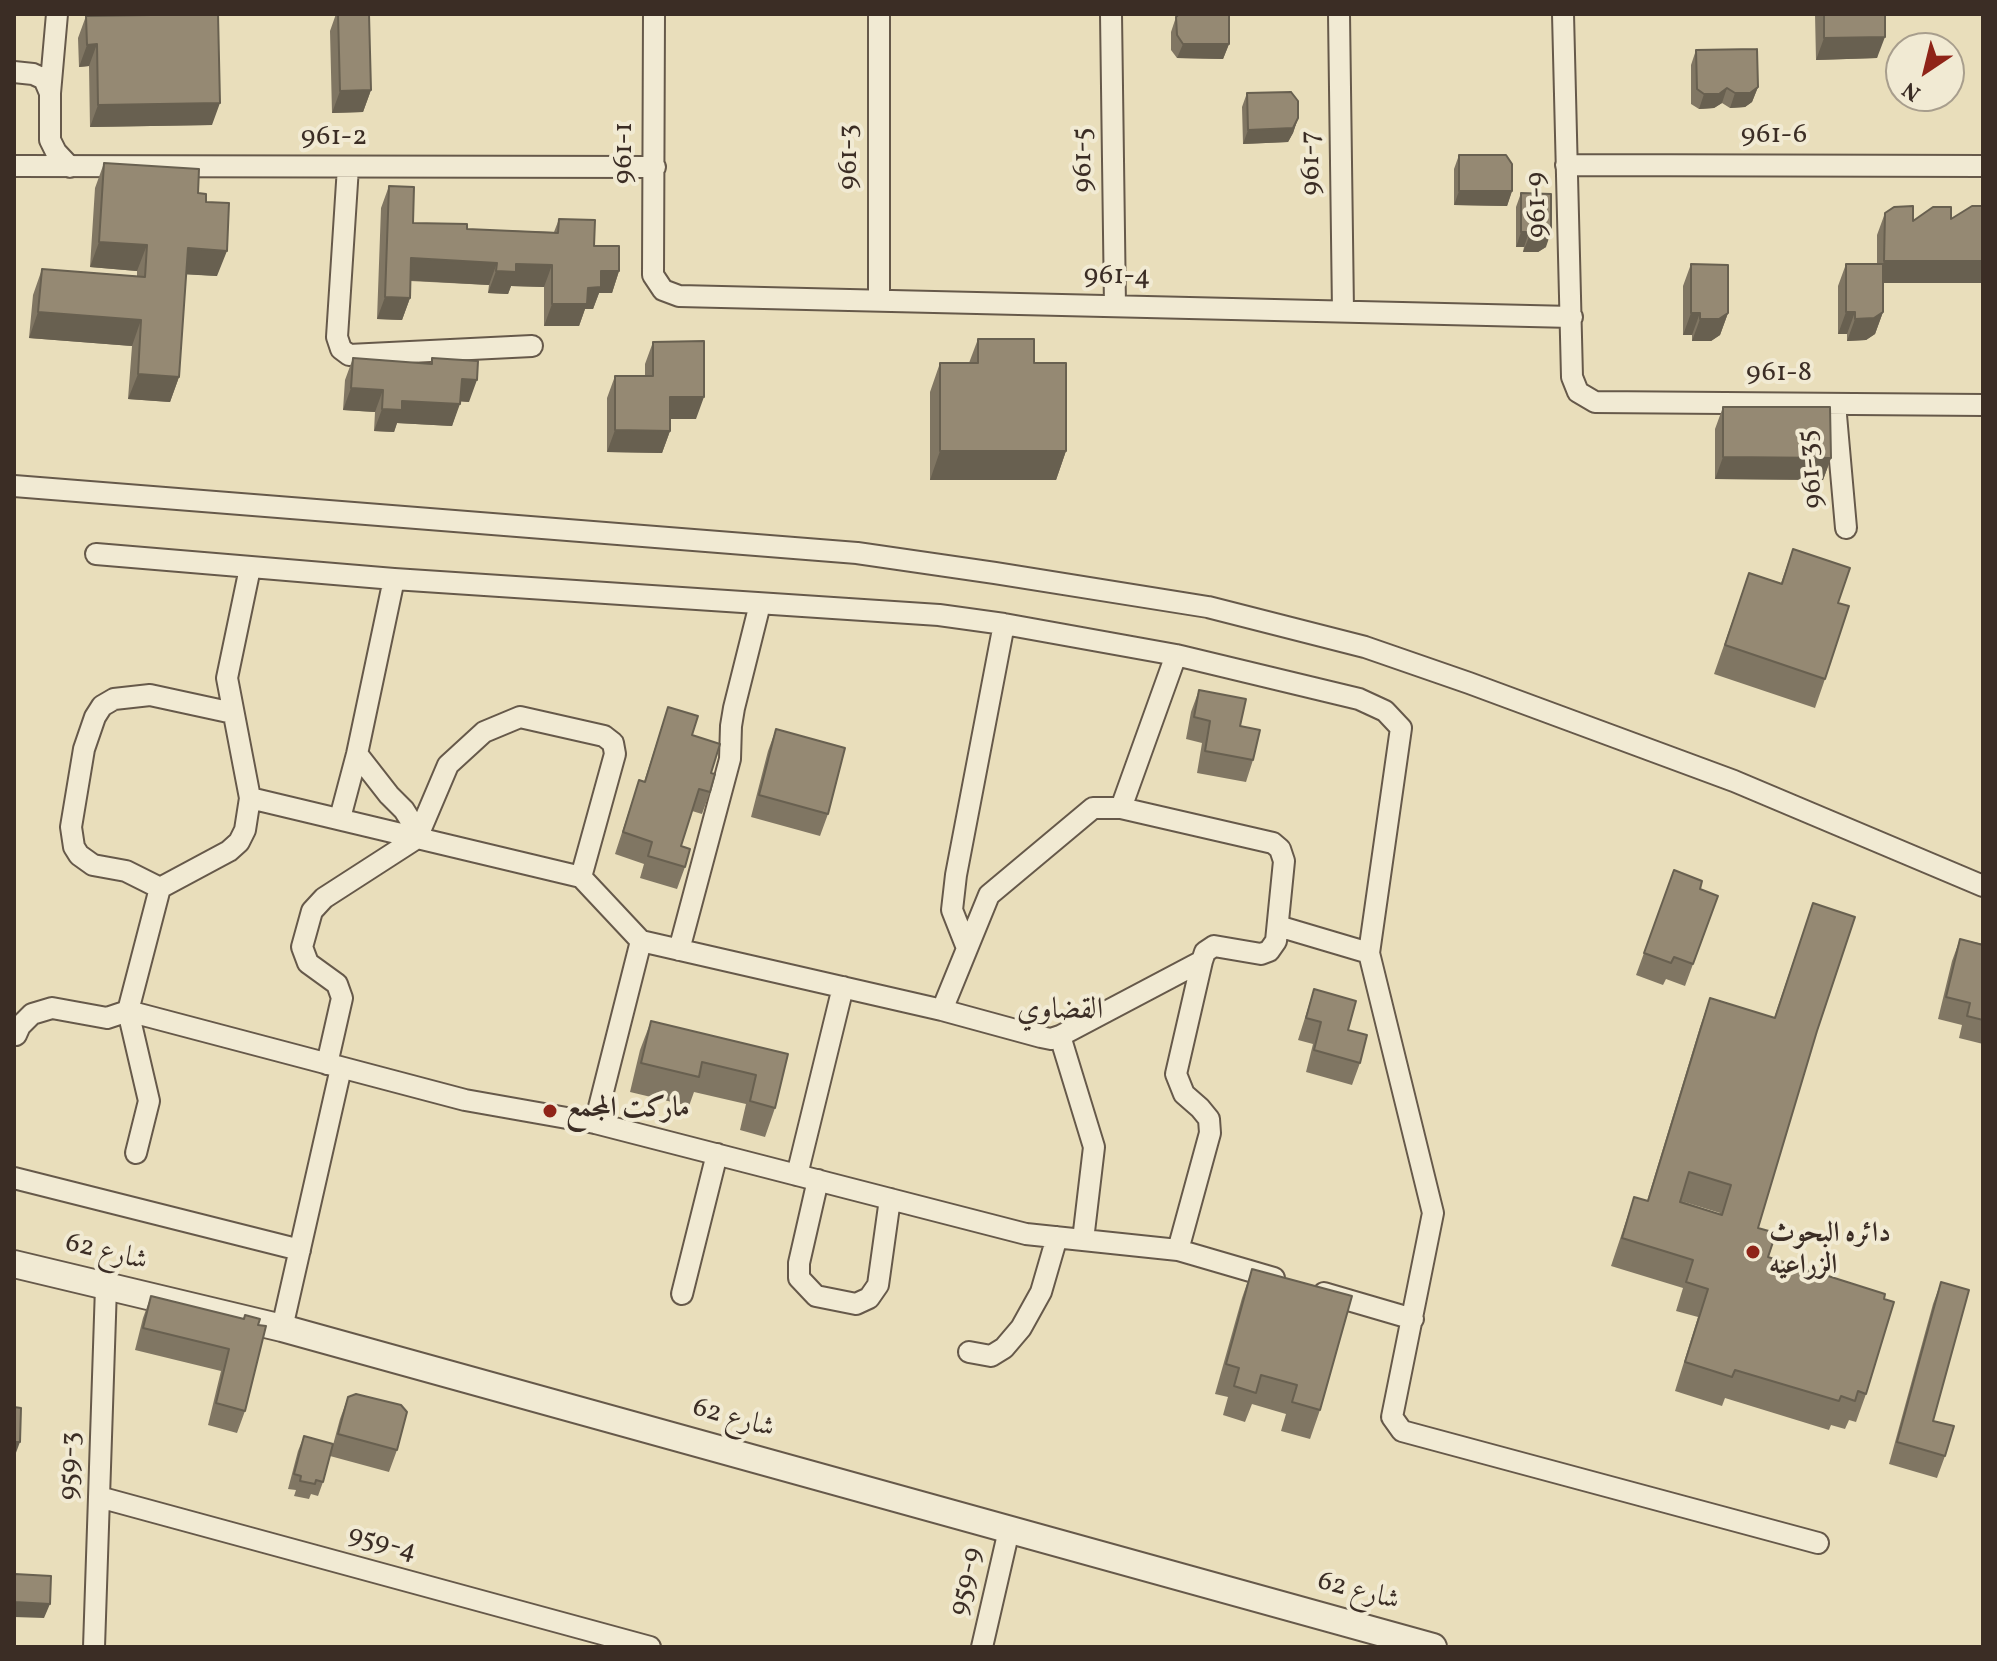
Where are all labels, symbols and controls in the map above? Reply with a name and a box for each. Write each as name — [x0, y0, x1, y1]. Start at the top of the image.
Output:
north arrow — [1885, 32, 1965, 112]
text: N — [1897, 73, 1928, 108]
street label: 961-6 — [1741, 120, 1807, 154]
street label: 961-2 — [301, 122, 367, 156]
street label: 961-1 — [609, 122, 643, 184]
street label: 961-3 — [834, 124, 868, 190]
street label: 961-5 — [1068, 127, 1102, 193]
street label: 961-7 — [1296, 130, 1330, 196]
street label: 961-9 — [1521, 171, 1557, 239]
street label: 961-4 — [1083, 261, 1151, 295]
street label: 961-8 — [1746, 358, 1812, 392]
street label: 961-35 — [1793, 428, 1833, 510]
district label: القضاوي — [1017, 994, 1103, 1030]
place label: ماركت المجمع — [566, 1094, 690, 1128]
marker: ماركت المجمع — [541, 1102, 559, 1120]
place label: دائره البحوث الزراعيه — [1769, 1219, 1891, 1285]
street label: شارع 62 — [61, 1228, 151, 1280]
marker: دائره البحوث الزراعيه — [1744, 1243, 1762, 1261]
street label: شارع 62 — [688, 1392, 778, 1448]
street label: 959-3 — [54, 1431, 90, 1501]
street label: 959-4 — [344, 1520, 420, 1570]
street label: 959-9 — [944, 1545, 992, 1619]
street label: شارع 62 — [1313, 1566, 1403, 1620]

